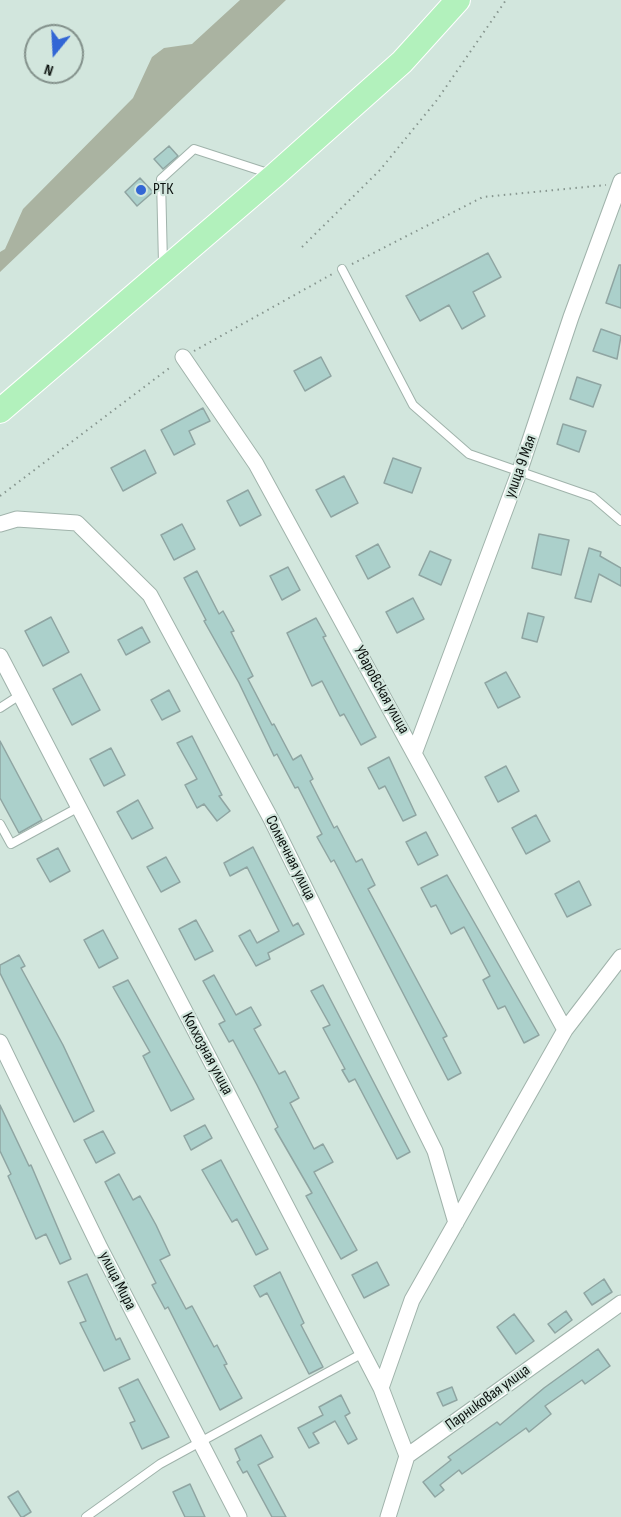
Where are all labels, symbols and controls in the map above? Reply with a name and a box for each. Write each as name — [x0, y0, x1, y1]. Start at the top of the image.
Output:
north arrow — [24, 24, 84, 84]
text: N — [42, 59, 56, 80]
place label: РТК — [153, 180, 173, 200]
marker: РТК — [134, 183, 148, 197]
street label: улица 9 Мая — [501, 433, 541, 501]
street label: Уваровская улица — [349, 643, 413, 737]
street label: Солнечная улица — [260, 813, 320, 903]
street label: Колхозная улица — [177, 1010, 237, 1098]
street label: улица Мира — [94, 1249, 140, 1313]
street label: Парниковая улица — [442, 1361, 534, 1435]

